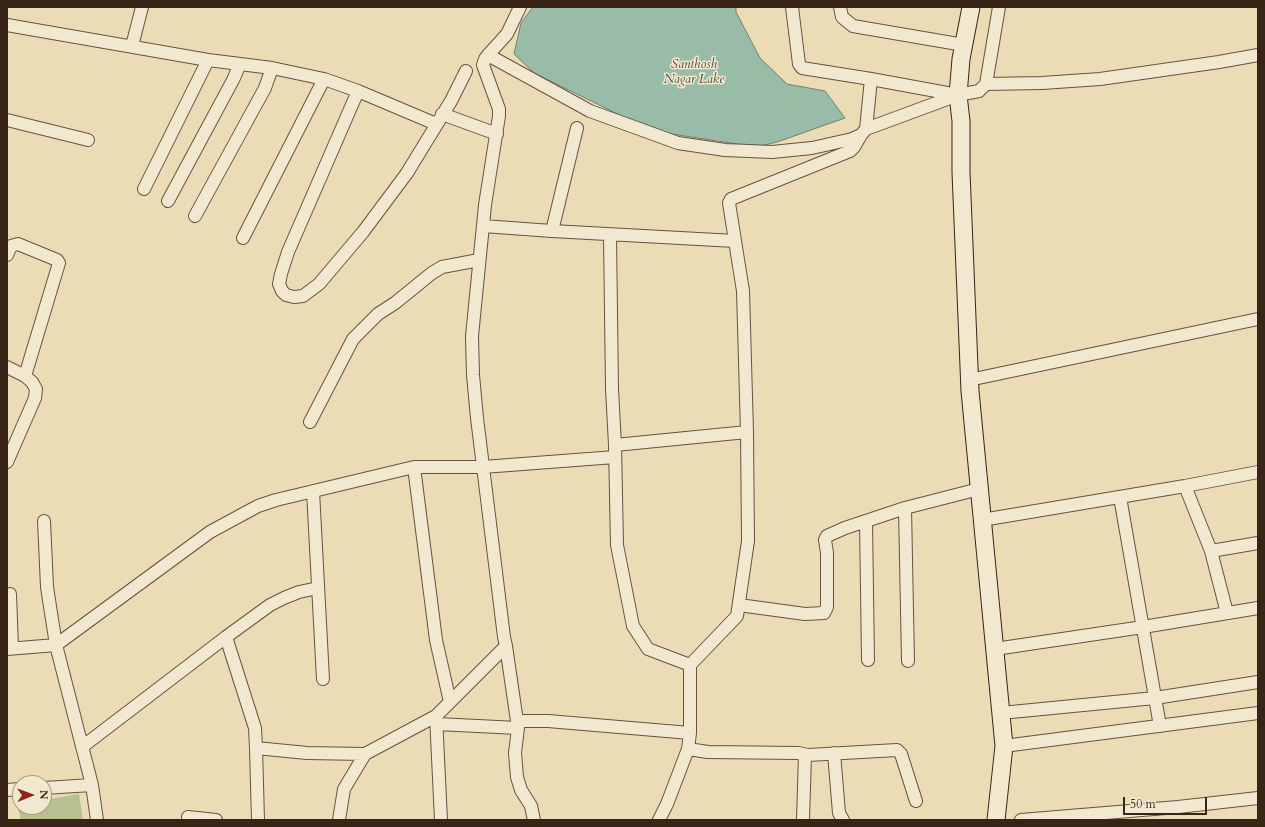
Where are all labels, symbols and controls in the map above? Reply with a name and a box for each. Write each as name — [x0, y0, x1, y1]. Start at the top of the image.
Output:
water label: Santhosh Nagar Lake — [664, 57, 724, 88]
north arrow — [12, 775, 52, 815]
scale bar — [1125, 789, 1209, 815]
text: N — [36, 790, 51, 800]
text: 50 m — [1130, 796, 1156, 812]

